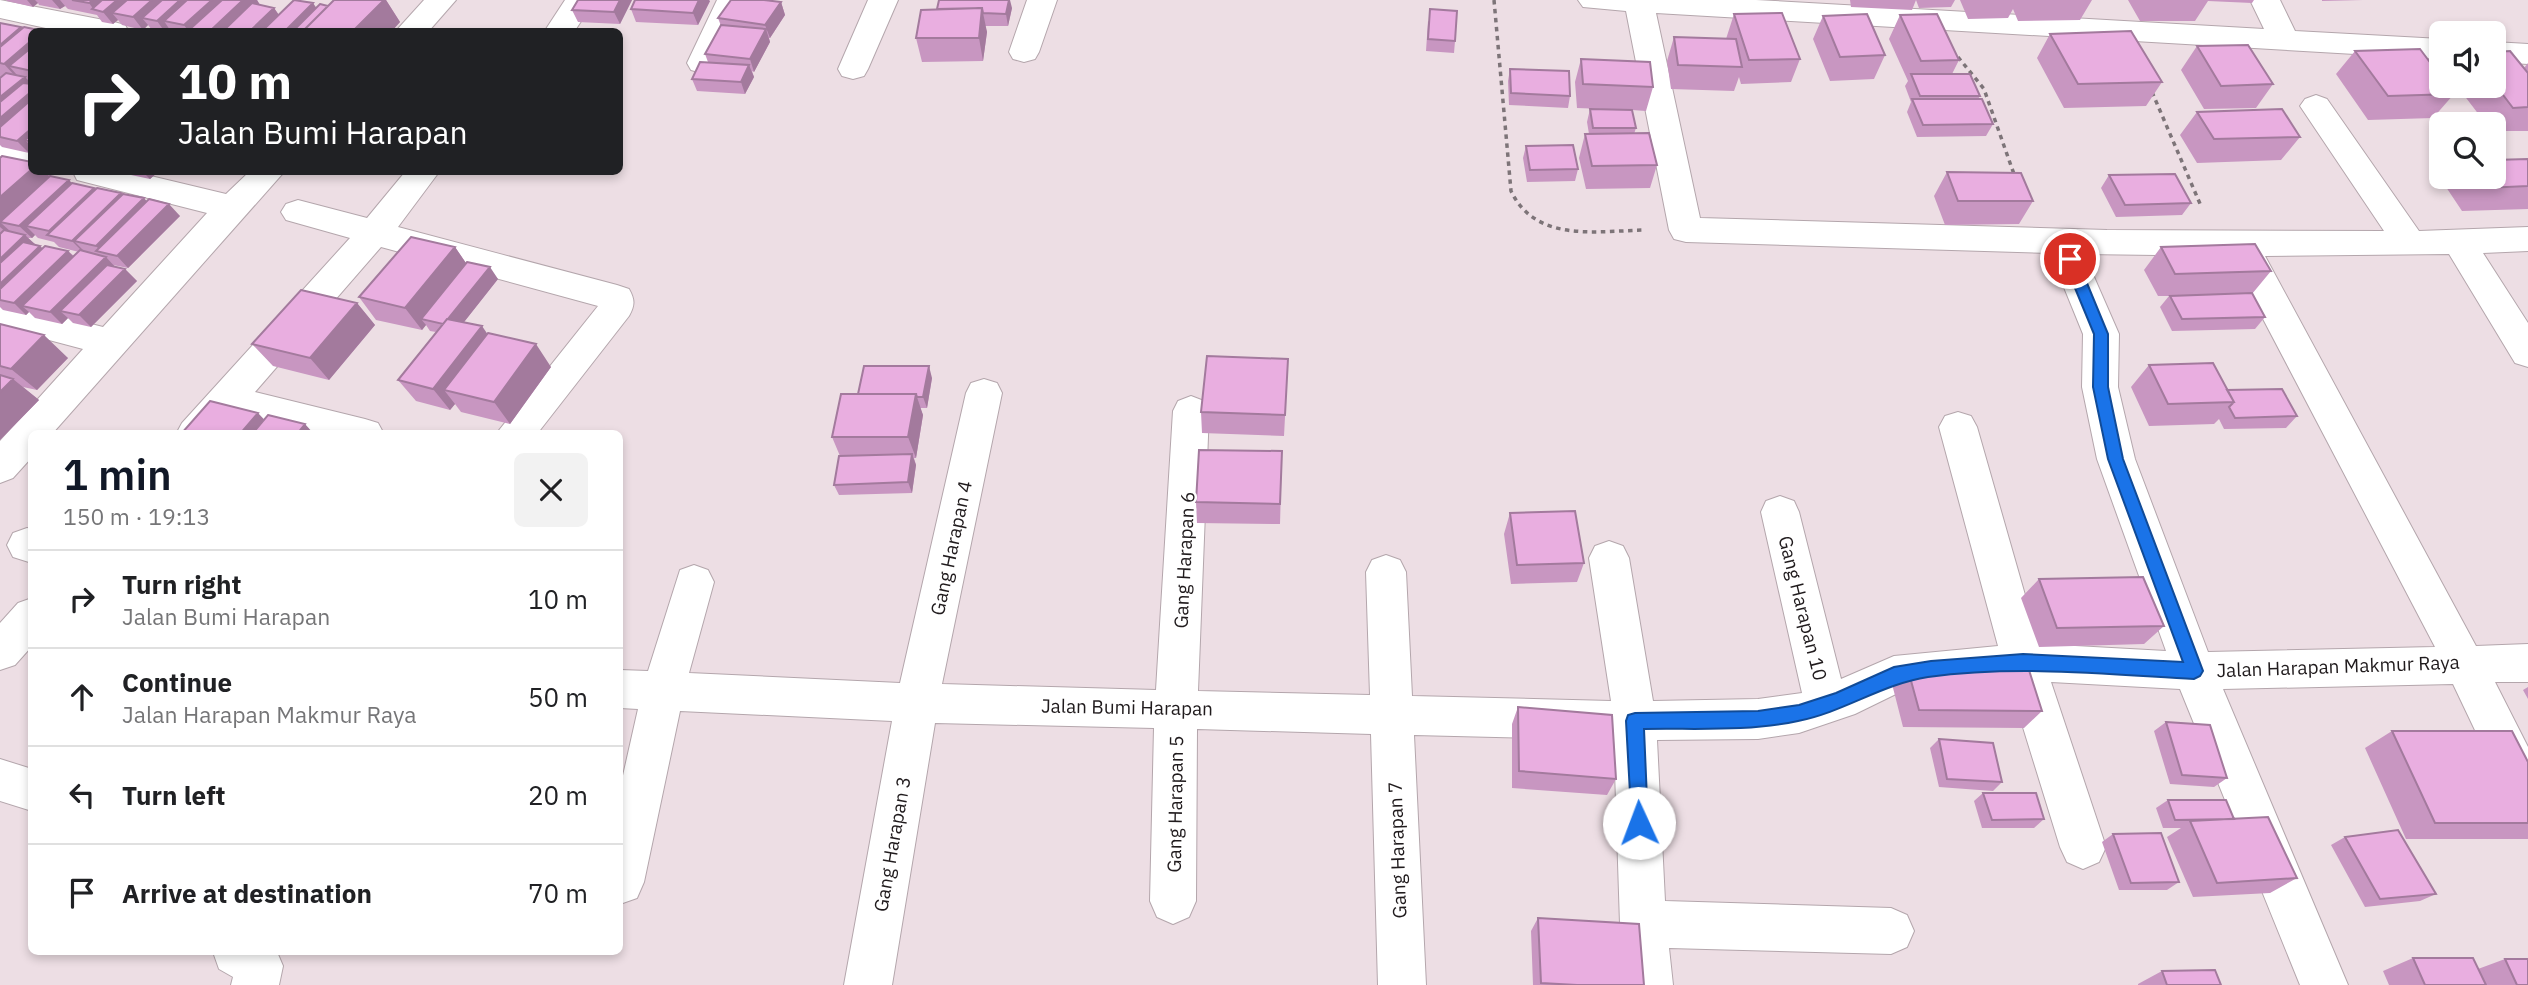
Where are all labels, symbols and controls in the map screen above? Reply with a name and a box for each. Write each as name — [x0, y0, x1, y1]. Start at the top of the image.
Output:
map controls — [2429, 21, 2506, 189]
button: sound — [2429, 21, 2506, 98]
text: 10 m — [178, 49, 292, 112]
icon: right — [63, 56, 154, 147]
text: Jalan Bumi Harapan — [178, 111, 468, 153]
button: search — [2429, 112, 2506, 189]
pin — [2040, 229, 2100, 289]
icon: arrive — [2051, 240, 2089, 278]
text: 1 min — [63, 447, 172, 502]
button: close — [514, 453, 588, 527]
street label: Gang Harapan 4 — [925, 478, 977, 618]
street label: Gang Harapan 6 — [1168, 491, 1200, 629]
text: 150 m · 19:13 — [63, 501, 210, 531]
street label: Gang Harapan 10 — [1773, 533, 1833, 683]
text: Turn right — [122, 567, 241, 601]
icon: right — [63, 580, 101, 618]
text: 10 m — [528, 582, 588, 616]
text: Jalan Bumi Harapan — [122, 601, 330, 631]
street label: Jalan Harapan Makmur Raya — [2216, 650, 2460, 682]
text: Continue — [122, 665, 232, 699]
icon: ahead — [63, 678, 101, 716]
text: 50 m — [528, 680, 588, 714]
street label: Jalan Bumi Harapan — [1041, 694, 1213, 720]
text: Jalan Harapan Makmur Raya — [122, 699, 417, 729]
street label: Gang Harapan 5 — [1162, 735, 1188, 873]
street label: Gang Harapan 3 — [868, 774, 916, 914]
icon: left — [63, 776, 101, 814]
text: Turn left — [122, 778, 225, 812]
text: 20 m — [528, 778, 588, 812]
street label: Gang Harapan 7 — [1383, 781, 1411, 919]
position arrow — [1602, 786, 1676, 860]
icon: arrive — [63, 874, 101, 912]
text: Arrive at destination — [122, 876, 372, 910]
text: 70 m — [528, 876, 588, 910]

